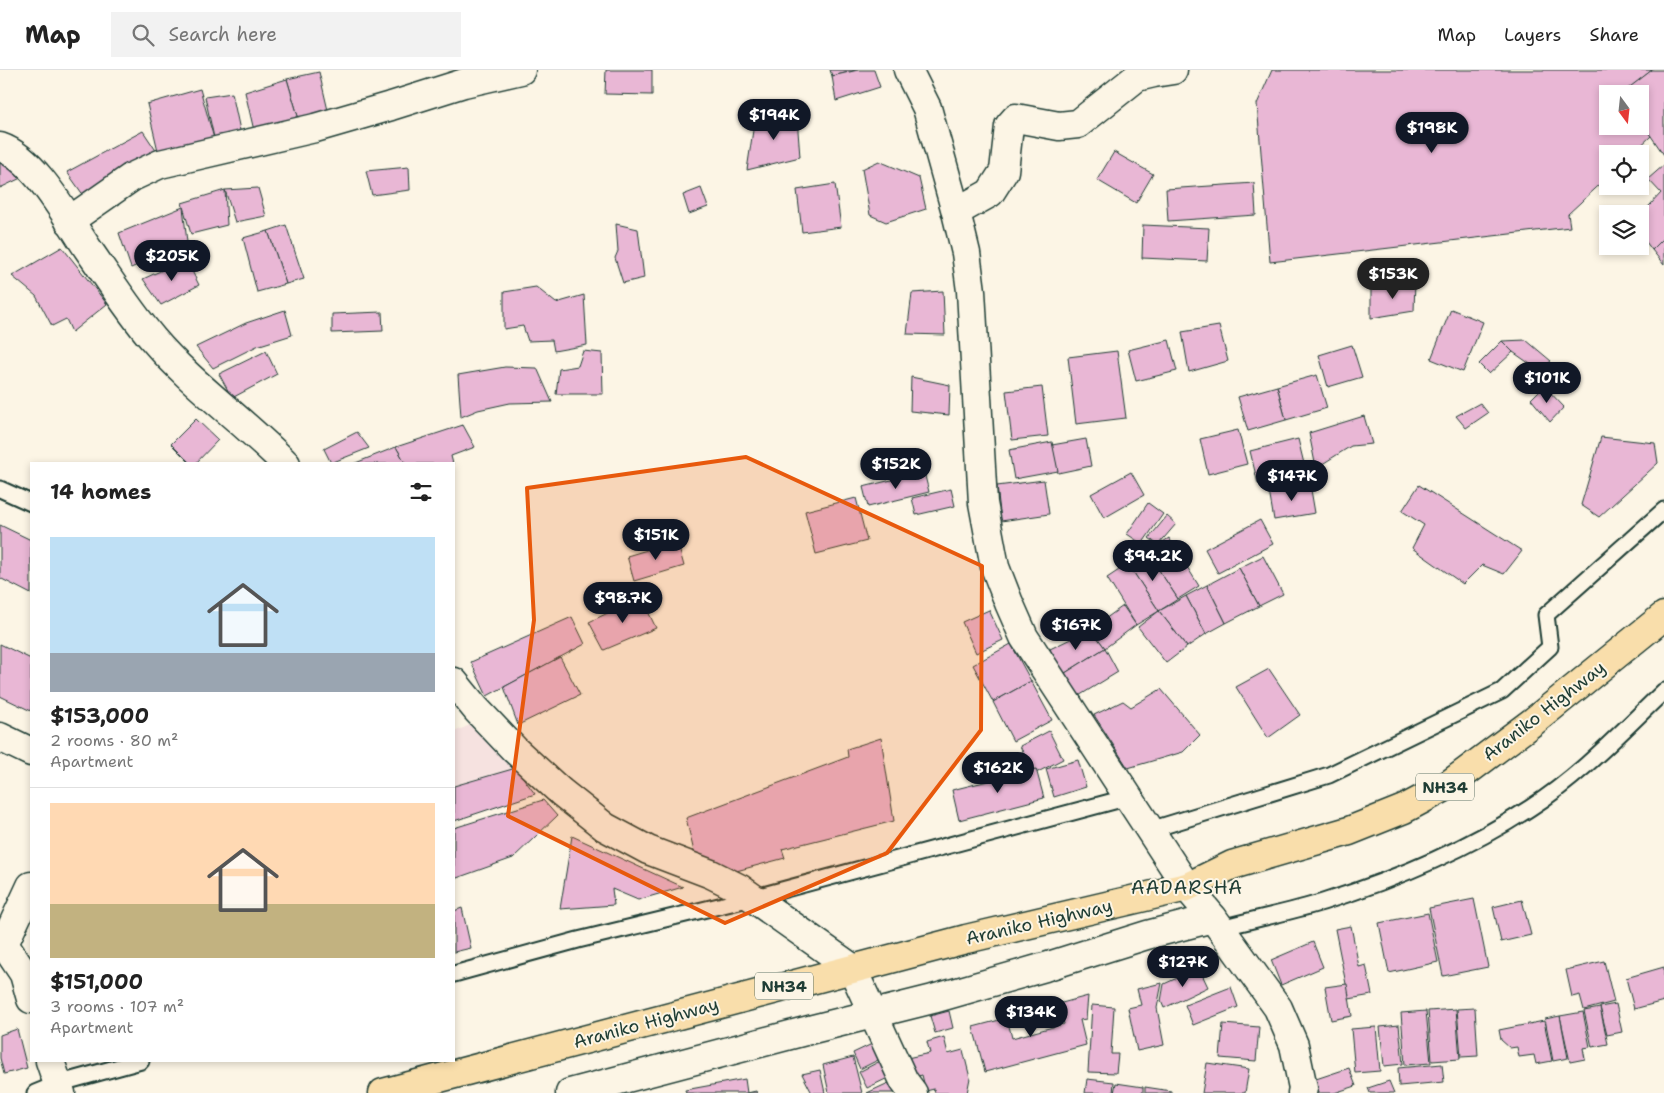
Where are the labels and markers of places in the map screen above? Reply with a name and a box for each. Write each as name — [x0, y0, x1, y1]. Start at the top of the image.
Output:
pin: $194K — [739, 98, 809, 141]
pin: $198K — [1397, 112, 1467, 154]
pin: $205K — [137, 240, 207, 282]
pin: $153K — [1358, 258, 1428, 300]
pin: $101K — [1512, 362, 1582, 404]
pin: $152K — [861, 448, 931, 490]
pin: $147K — [1257, 460, 1327, 502]
pin: $151K — [621, 518, 691, 561]
pin: $94.2K — [1112, 540, 1194, 582]
pin: $98.7K — [582, 582, 664, 624]
pin: $167K — [1041, 608, 1111, 651]
pin: $162K — [963, 752, 1033, 794]
pin: $127K — [1148, 946, 1218, 988]
pin: $134K — [996, 996, 1066, 1038]

